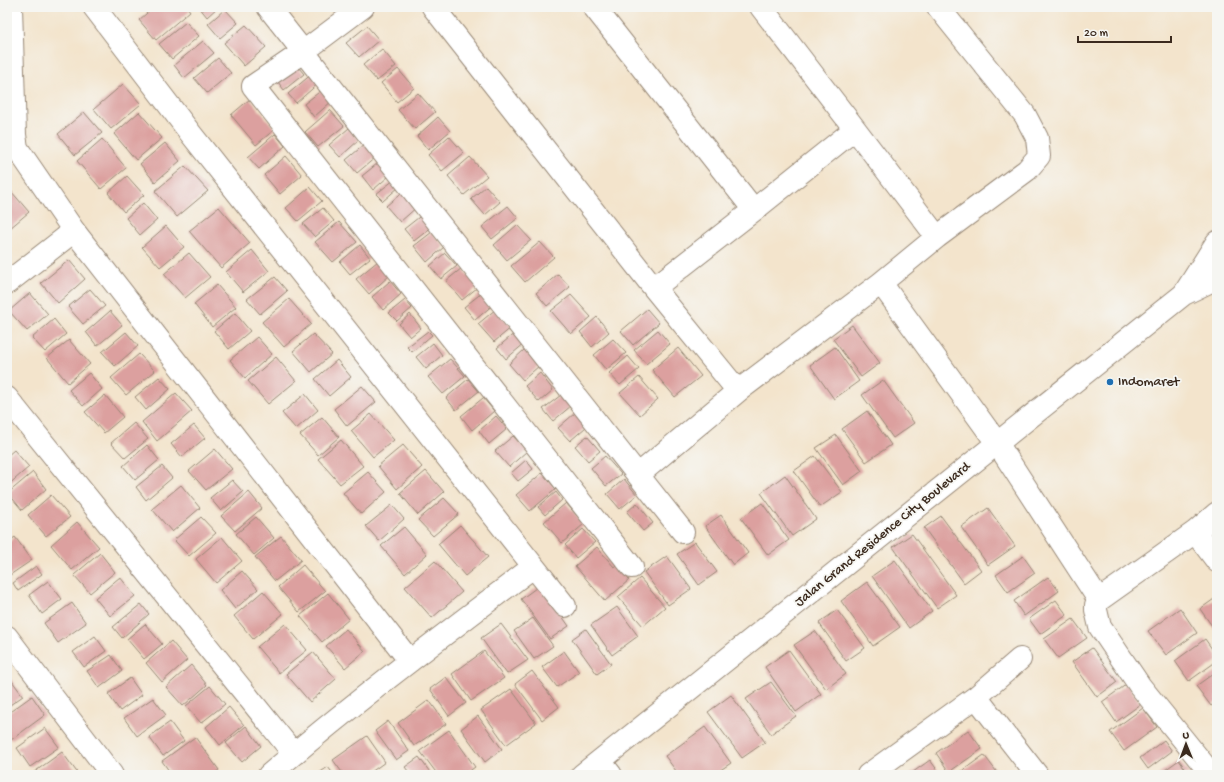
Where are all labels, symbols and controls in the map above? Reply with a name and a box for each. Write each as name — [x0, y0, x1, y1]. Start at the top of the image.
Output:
scale bar — [1078, 18, 1171, 44]
text: 20 m — [1084, 27, 1109, 41]
place label: Indomaret — [1118, 374, 1180, 391]
marker: Indomaret — [1105, 377, 1115, 387]
street label: Jalan Grand Residence City Boulevard — [792, 458, 976, 611]
north arrow — [1166, 724, 1206, 764]
text: U — [1183, 730, 1190, 742]

